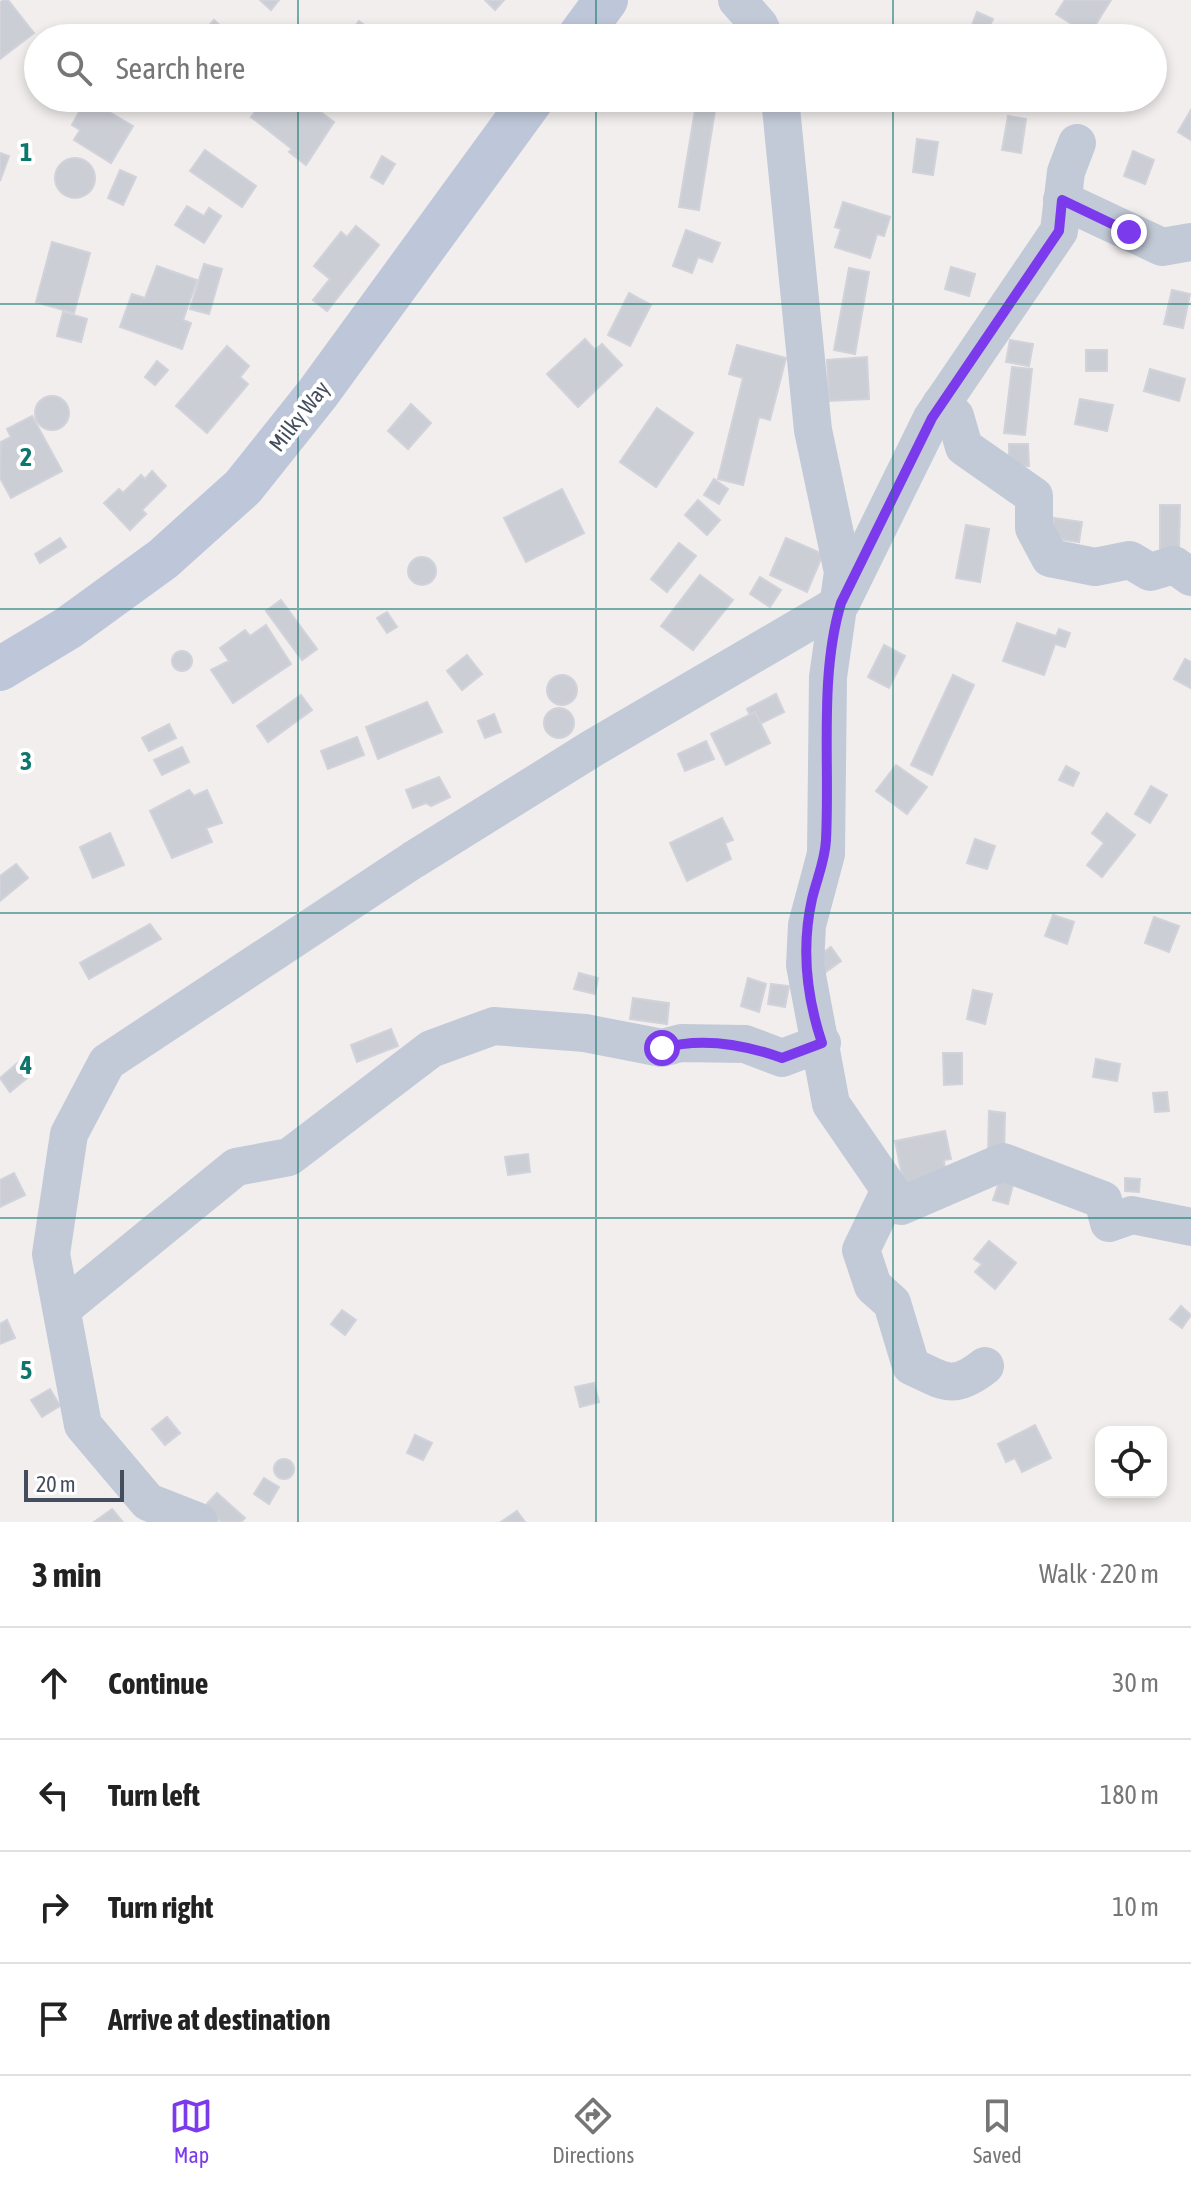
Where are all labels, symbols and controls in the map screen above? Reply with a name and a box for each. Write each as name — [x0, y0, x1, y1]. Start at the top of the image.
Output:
search box — [24, 24, 1167, 112]
icon: search — [52, 46, 96, 90]
text: Search here — [116, 51, 245, 85]
text: 1 — [20, 137, 32, 167]
route end — [1111, 214, 1147, 250]
street label: Milky Way — [264, 376, 334, 456]
text: 2 — [20, 442, 32, 472]
text: 3 — [20, 746, 32, 776]
route start — [644, 1030, 680, 1066]
text: 4 — [19, 1050, 32, 1080]
text: 5 — [20, 1355, 32, 1385]
map controls — [1095, 1426, 1167, 1498]
button: locate — [1095, 1426, 1167, 1498]
scale bar — [24, 1466, 124, 1502]
text: 20 m — [36, 1471, 76, 1497]
text: 3 min — [32, 1555, 101, 1594]
text: Walk · 220 m — [1039, 1559, 1159, 1589]
icon: ahead — [32, 1661, 76, 1705]
text: Continue — [108, 1666, 208, 1700]
text: 30 m — [1112, 1668, 1159, 1698]
icon: left — [32, 1773, 76, 1817]
text: Turn left — [108, 1778, 200, 1812]
text: 180 m — [1100, 1780, 1159, 1810]
icon: right — [32, 1885, 76, 1929]
text: Turn right — [108, 1890, 214, 1924]
text: 10 m — [1112, 1892, 1159, 1922]
icon: arrive — [32, 1997, 76, 2041]
text: Arrive at destination — [108, 2002, 330, 2036]
tab: Map — [169, 2094, 213, 2168]
tab: Directions — [552, 2094, 634, 2168]
tab: Saved — [973, 2094, 1022, 2168]

